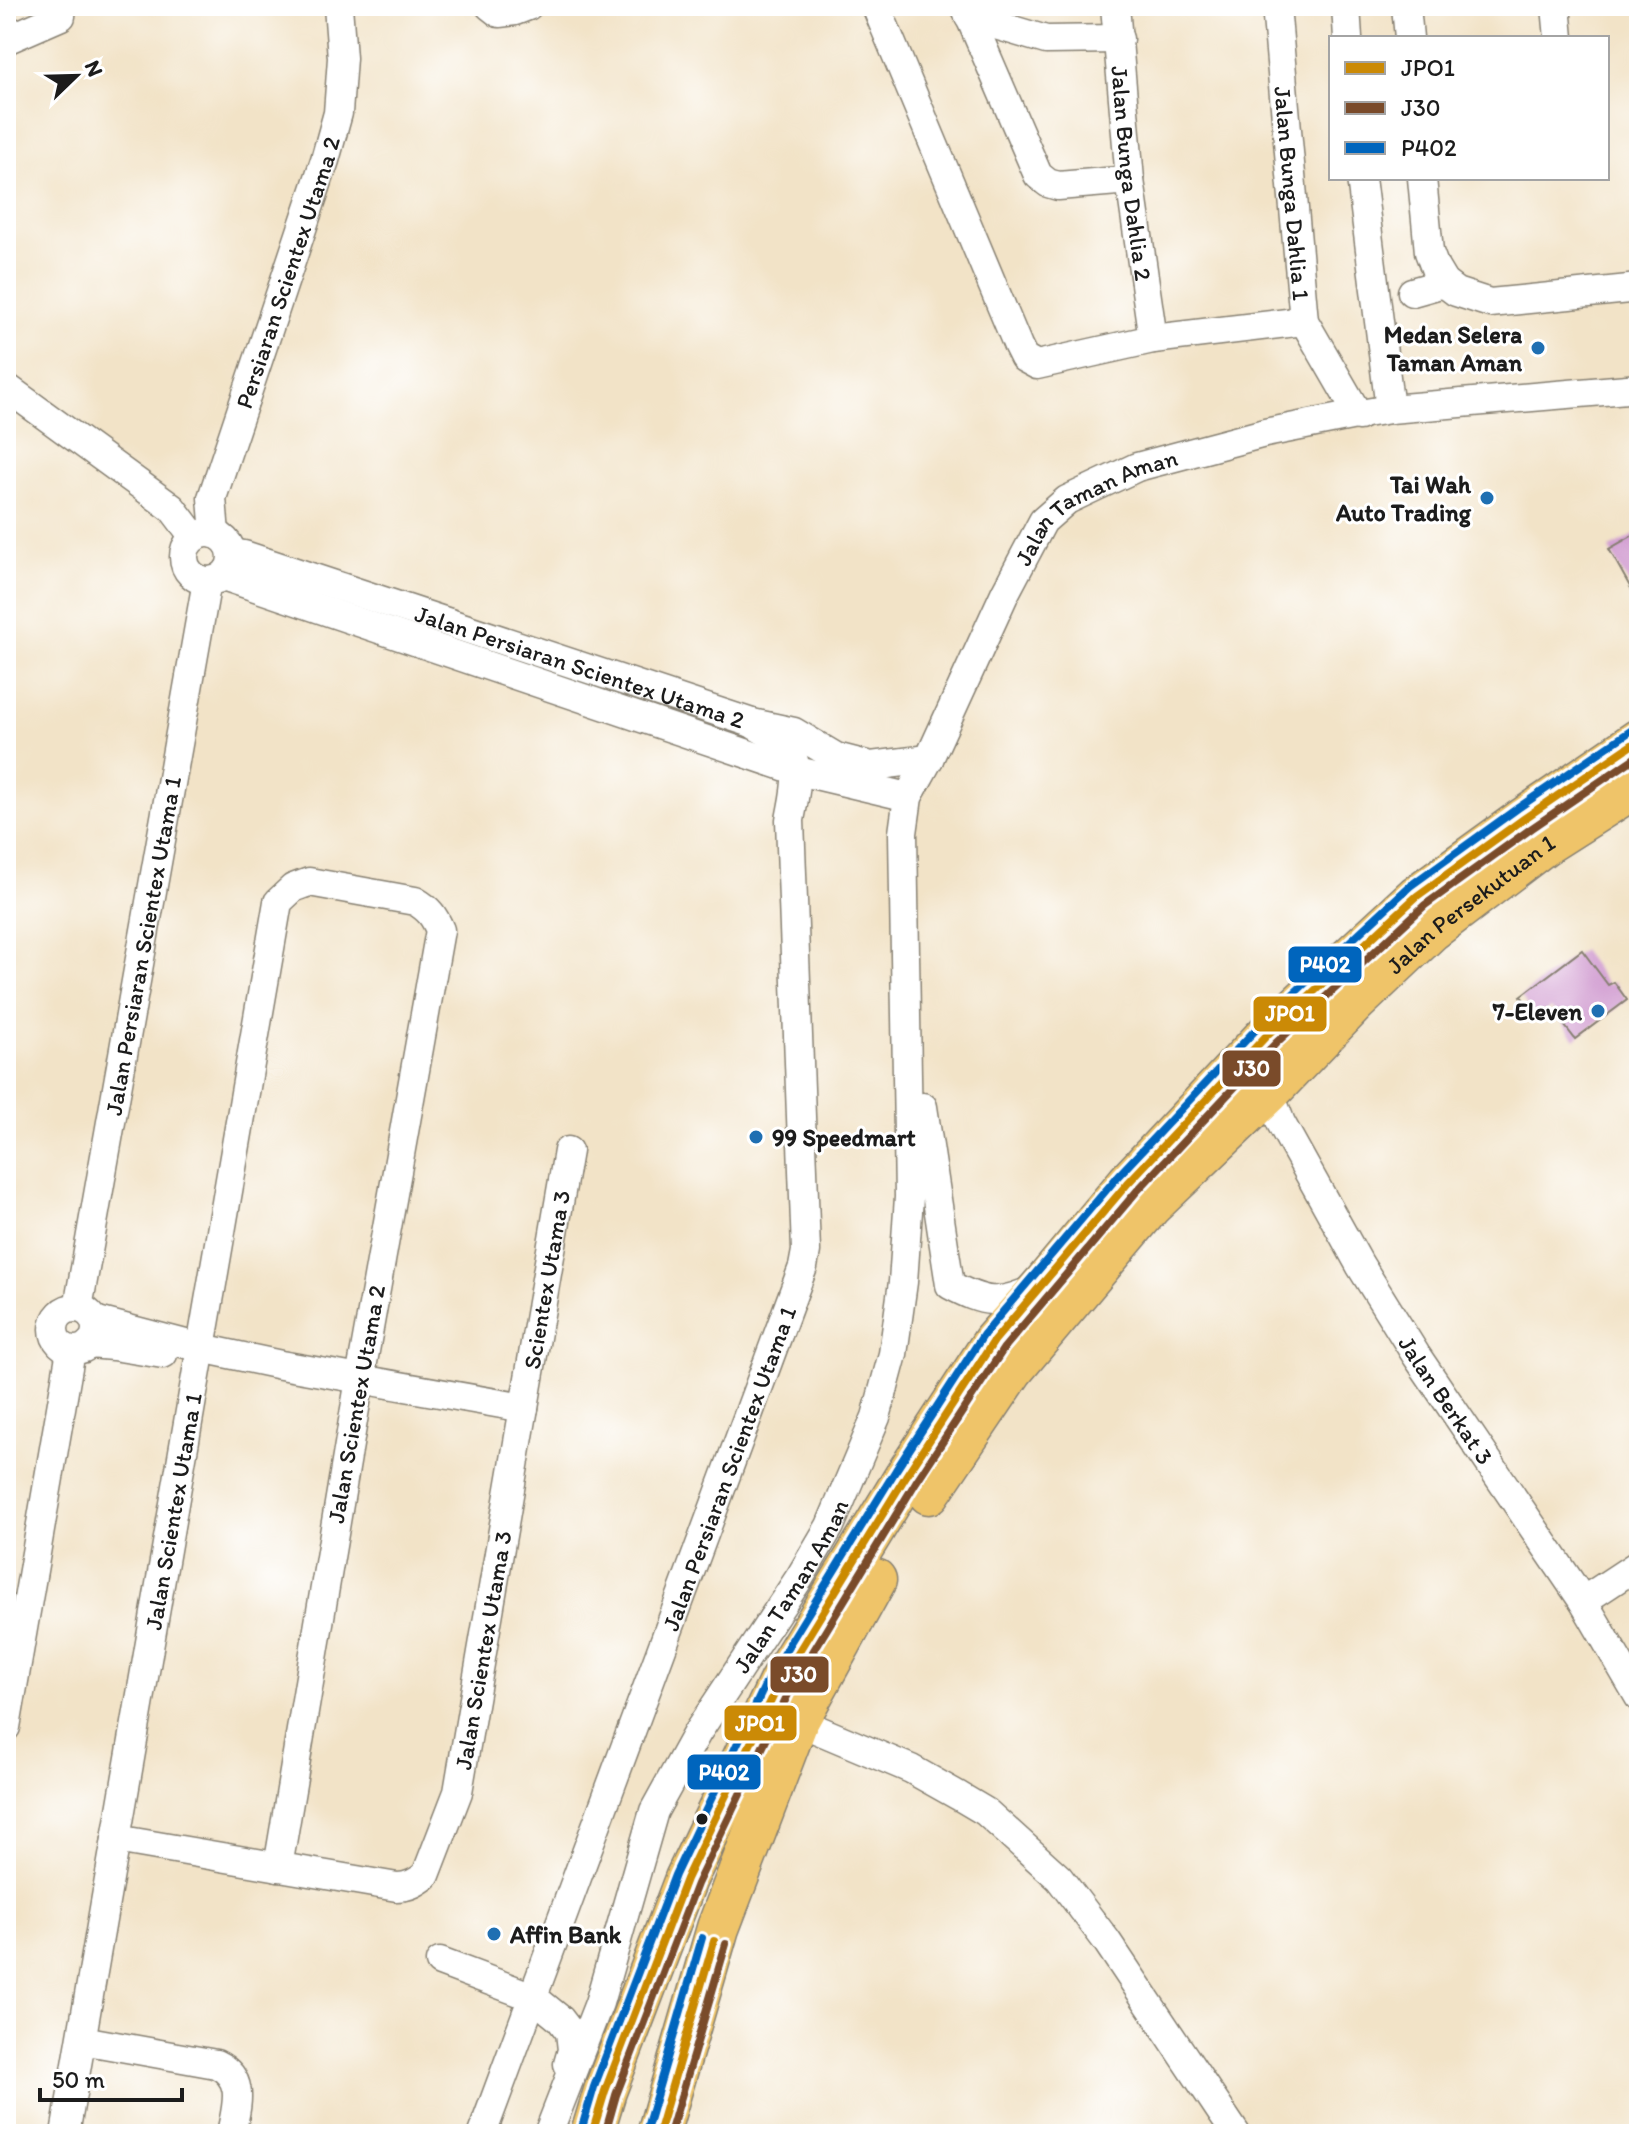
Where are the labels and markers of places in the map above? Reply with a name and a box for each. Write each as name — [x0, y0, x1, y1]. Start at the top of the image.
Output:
place label: Medan Selera Taman Aman — [1384, 320, 1522, 377]
marker: Medan Selera Taman Aman — [1529, 339, 1547, 357]
place label: Tai Wah Auto Trading — [1335, 470, 1472, 528]
marker: Tai Wah Auto Trading — [1478, 489, 1496, 507]
place label: 7-Eleven — [1492, 997, 1582, 1026]
marker: 7-Eleven — [1589, 1002, 1607, 1020]
place label: 99 Speedmart — [772, 1123, 916, 1153]
marker: 99 Speedmart — [747, 1128, 765, 1146]
unlabelled marker — [694, 1811, 710, 1827]
place label: Affin Bank — [509, 1920, 622, 1949]
marker: Affin Bank — [485, 1925, 503, 1943]

